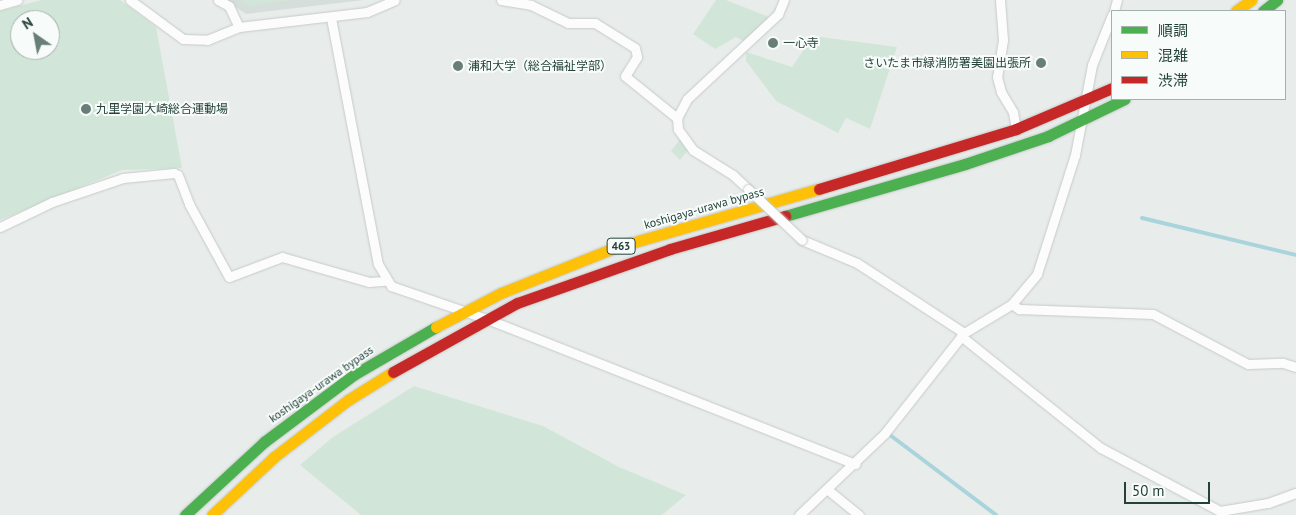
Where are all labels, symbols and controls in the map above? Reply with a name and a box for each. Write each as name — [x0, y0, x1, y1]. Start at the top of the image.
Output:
north arrow — [10, 10, 60, 60]
legend — [1111, 10, 1286, 100]
text: N — [19, 13, 36, 33]
text: 順調 — [1158, 21, 1188, 40]
place label: 一心寺 — [783, 36, 819, 50]
marker: 一心寺 — [767, 37, 779, 49]
text: 混雑 — [1158, 46, 1188, 65]
place label: さいたま市緑消防署美園出張所 — [863, 56, 1031, 70]
marker: さいたま市緑消防署美園出張所 — [1035, 57, 1047, 69]
place label: 浦和大学（総合福祉学部） — [468, 59, 612, 73]
marker: 浦和大学（総合福祉学部） — [452, 60, 464, 72]
text: 渋滞 — [1158, 71, 1188, 90]
place label: 九里学園大崎総合運動場 — [96, 102, 228, 116]
marker: 九里学園大崎総合運動場 — [80, 103, 92, 115]
street label: koshigaya-urawa bypass — [642, 184, 766, 232]
road number: 463 — [606, 238, 636, 255]
street label: koshigaya-urawa bypass — [266, 343, 376, 425]
scale bar — [1126, 472, 1212, 504]
text: 50 m — [1132, 481, 1165, 500]

